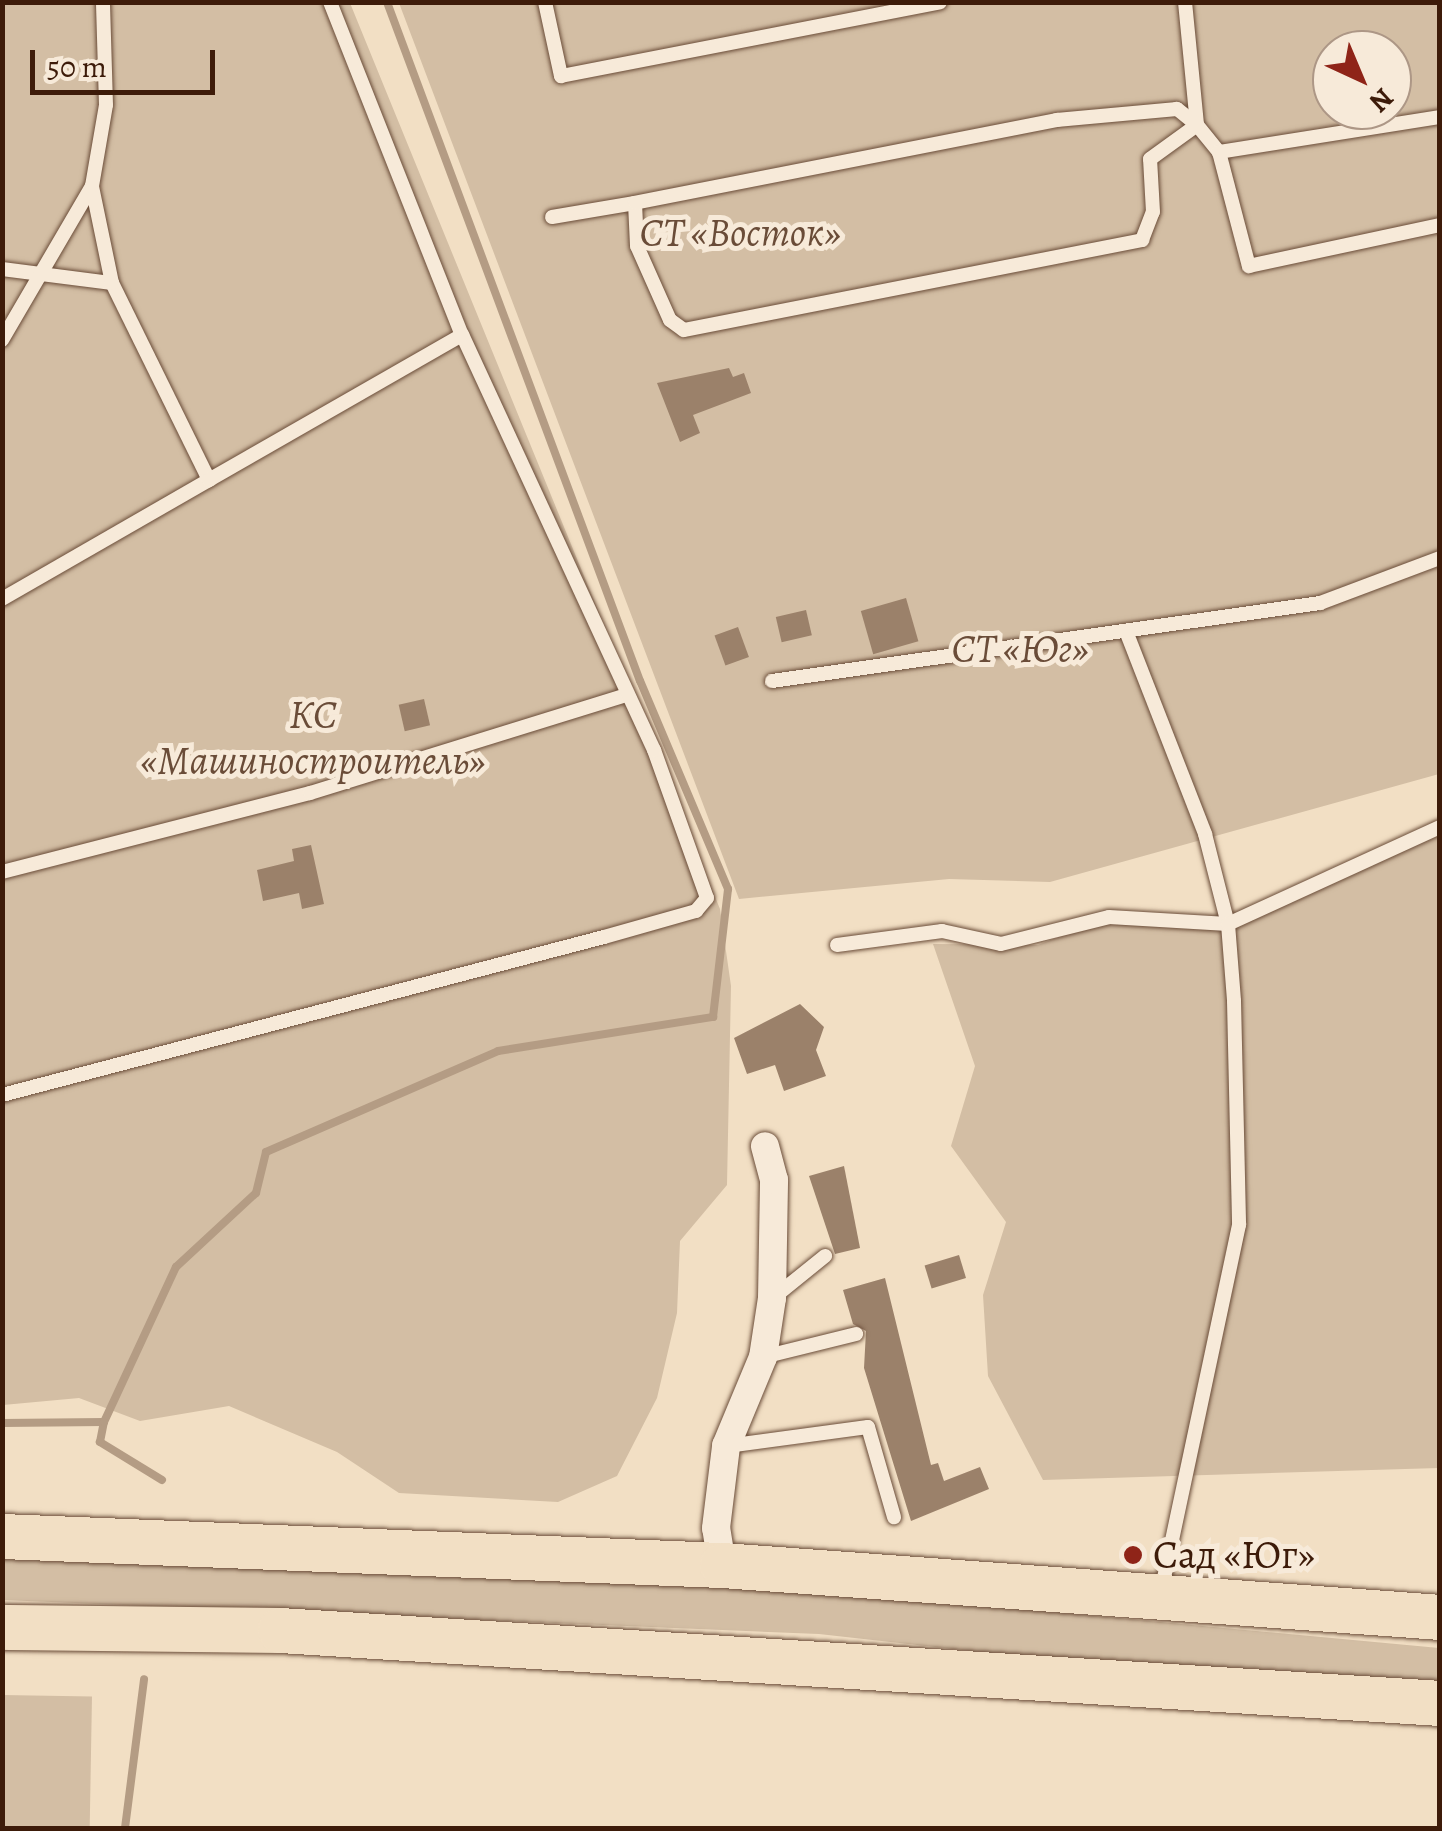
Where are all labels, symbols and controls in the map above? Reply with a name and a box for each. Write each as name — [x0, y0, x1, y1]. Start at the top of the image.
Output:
scale bar — [35, 30, 220, 92]
north arrow — [1312, 30, 1412, 130]
text: 50 m — [47, 47, 107, 87]
text: N — [1361, 79, 1402, 121]
park label: СТ «Восток» — [639, 209, 841, 257]
park label: СТ «Юг» — [952, 625, 1088, 673]
park label: КС «Машиностроитель» — [141, 691, 485, 785]
place label: Сад «Юг» — [1153, 1531, 1315, 1579]
marker: Сад «Юг» — [1122, 1544, 1144, 1566]

